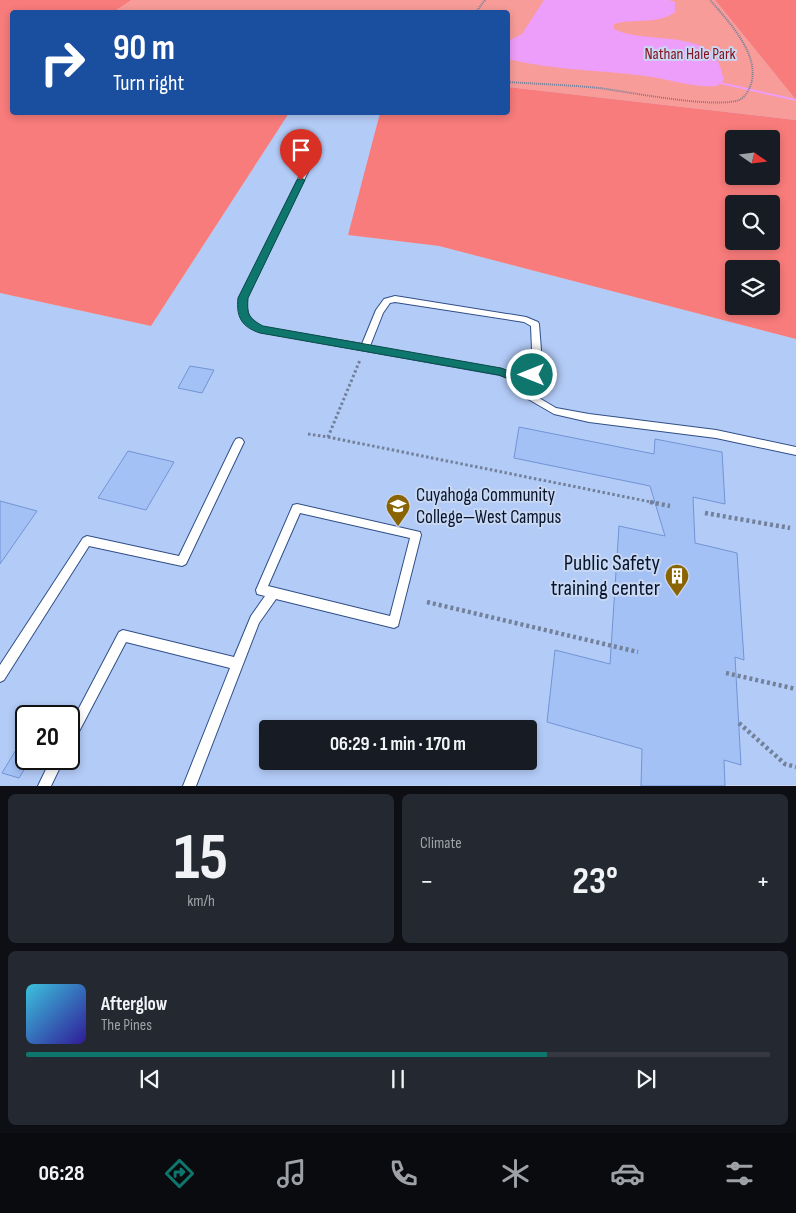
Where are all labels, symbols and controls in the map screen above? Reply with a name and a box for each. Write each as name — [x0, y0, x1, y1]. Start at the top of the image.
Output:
text: 90 m — [113, 27, 175, 70]
icon: right — [30, 30, 95, 95]
park label: Nathan Hale Park — [644, 45, 736, 64]
text: Turn right — [113, 70, 184, 97]
pin — [280, 129, 322, 180]
north arrow — [725, 130, 780, 185]
map controls — [725, 130, 780, 315]
icon: arrive — [287, 136, 315, 164]
button: search — [725, 195, 780, 250]
button: layers — [725, 260, 780, 315]
position arrow — [505, 348, 557, 400]
place label: Cuyahoga Community College—West Campus — [416, 484, 561, 529]
school or university icon: Cuyahoga Community College—West Campus — [385, 493, 411, 527]
place label: Public Safety training center — [551, 550, 661, 602]
building icon: Public Safety training center — [664, 563, 690, 597]
speed limit sign: 20 — [15, 705, 80, 770]
text: 06:29 · 1 min · 170 m — [330, 733, 466, 756]
text: 15 — [174, 820, 228, 898]
text: Climate — [420, 834, 462, 853]
text: 23° — [572, 859, 618, 904]
text: − — [420, 865, 434, 898]
text: + — [756, 865, 770, 898]
text: km/h — [187, 892, 215, 911]
text: Afterglow — [101, 993, 167, 1016]
text: The Pines — [101, 1016, 152, 1035]
icon: previous — [136, 1065, 164, 1093]
icon: pause — [384, 1065, 412, 1093]
icon: next — [632, 1065, 660, 1093]
icon: directions — [162, 1156, 197, 1191]
icon: music — [274, 1156, 309, 1191]
icon: phone — [386, 1156, 421, 1191]
icon: climate — [498, 1156, 533, 1191]
icon: car — [610, 1156, 645, 1191]
icon: filters — [722, 1156, 757, 1191]
text: 06:28 — [39, 1160, 84, 1187]

